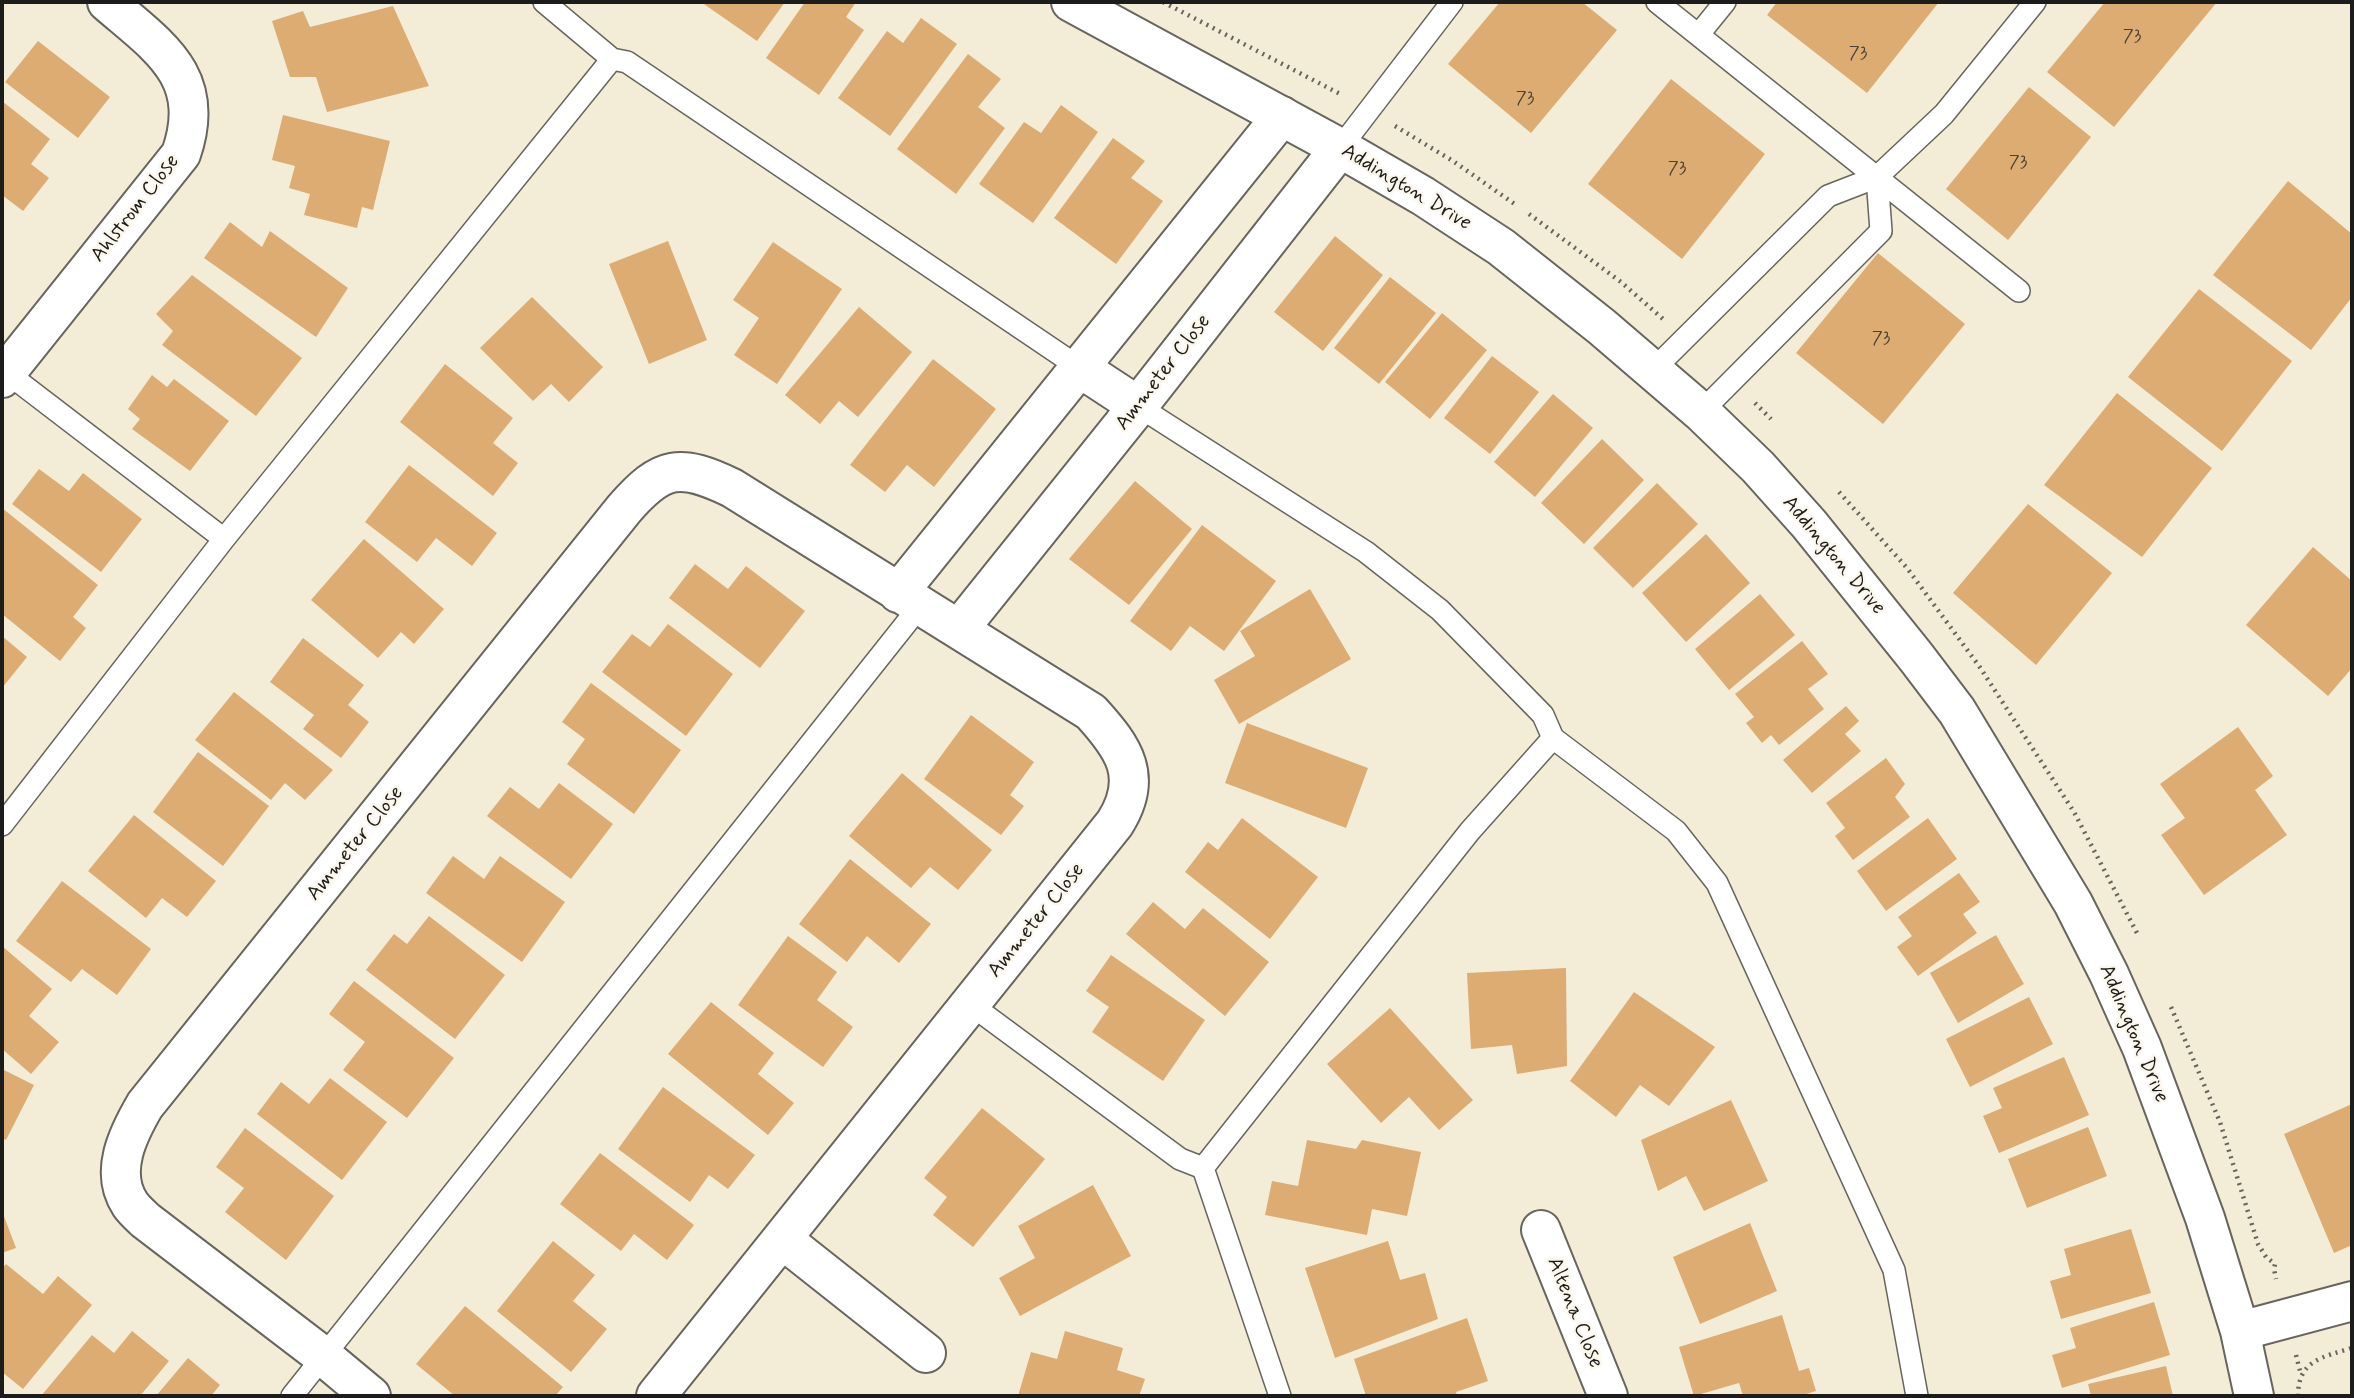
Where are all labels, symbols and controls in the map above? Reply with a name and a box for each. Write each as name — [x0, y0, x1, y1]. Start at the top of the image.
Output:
house number: 73 — [2123, 26, 2141, 48]
house number: 73 — [1849, 43, 1867, 65]
house number: 73 — [1516, 88, 1534, 110]
street label: Addington Drive — [1336, 139, 1476, 237]
street label: Ahlstrom Close — [86, 150, 186, 268]
house number: 73 — [2009, 152, 2027, 174]
house number: 73 — [1668, 158, 1686, 180]
street label: Ammeter Close — [1111, 310, 1217, 436]
house number: 73 — [1872, 328, 1890, 350]
street label: Addington Drive — [1776, 491, 1890, 621]
street label: Ammeter Close — [302, 782, 410, 906]
street label: Ammeter Close — [983, 859, 1091, 983]
street label: Addington Drive — [2093, 961, 2173, 1107]
street label: Altena Close — [1540, 1254, 1608, 1372]

